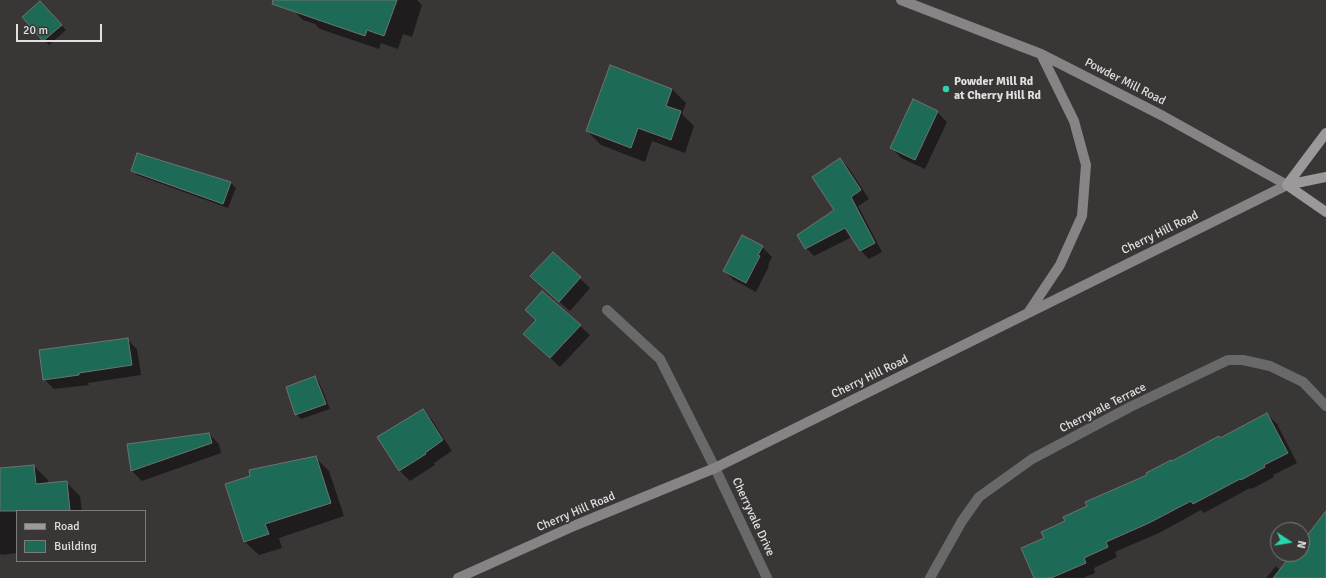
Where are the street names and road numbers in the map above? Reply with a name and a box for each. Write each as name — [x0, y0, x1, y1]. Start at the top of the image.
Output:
street label: Powder Mill Road — [1082, 55, 1168, 109]
street label: Cherry Hill Road — [1119, 208, 1201, 258]
street label: Cherry Hill Road — [829, 352, 911, 402]
street label: Cherryvale Terrace — [1057, 380, 1149, 436]
street label: Cherryvale Drive — [729, 475, 777, 559]
street label: Cherry Hill Road — [535, 489, 617, 535]

